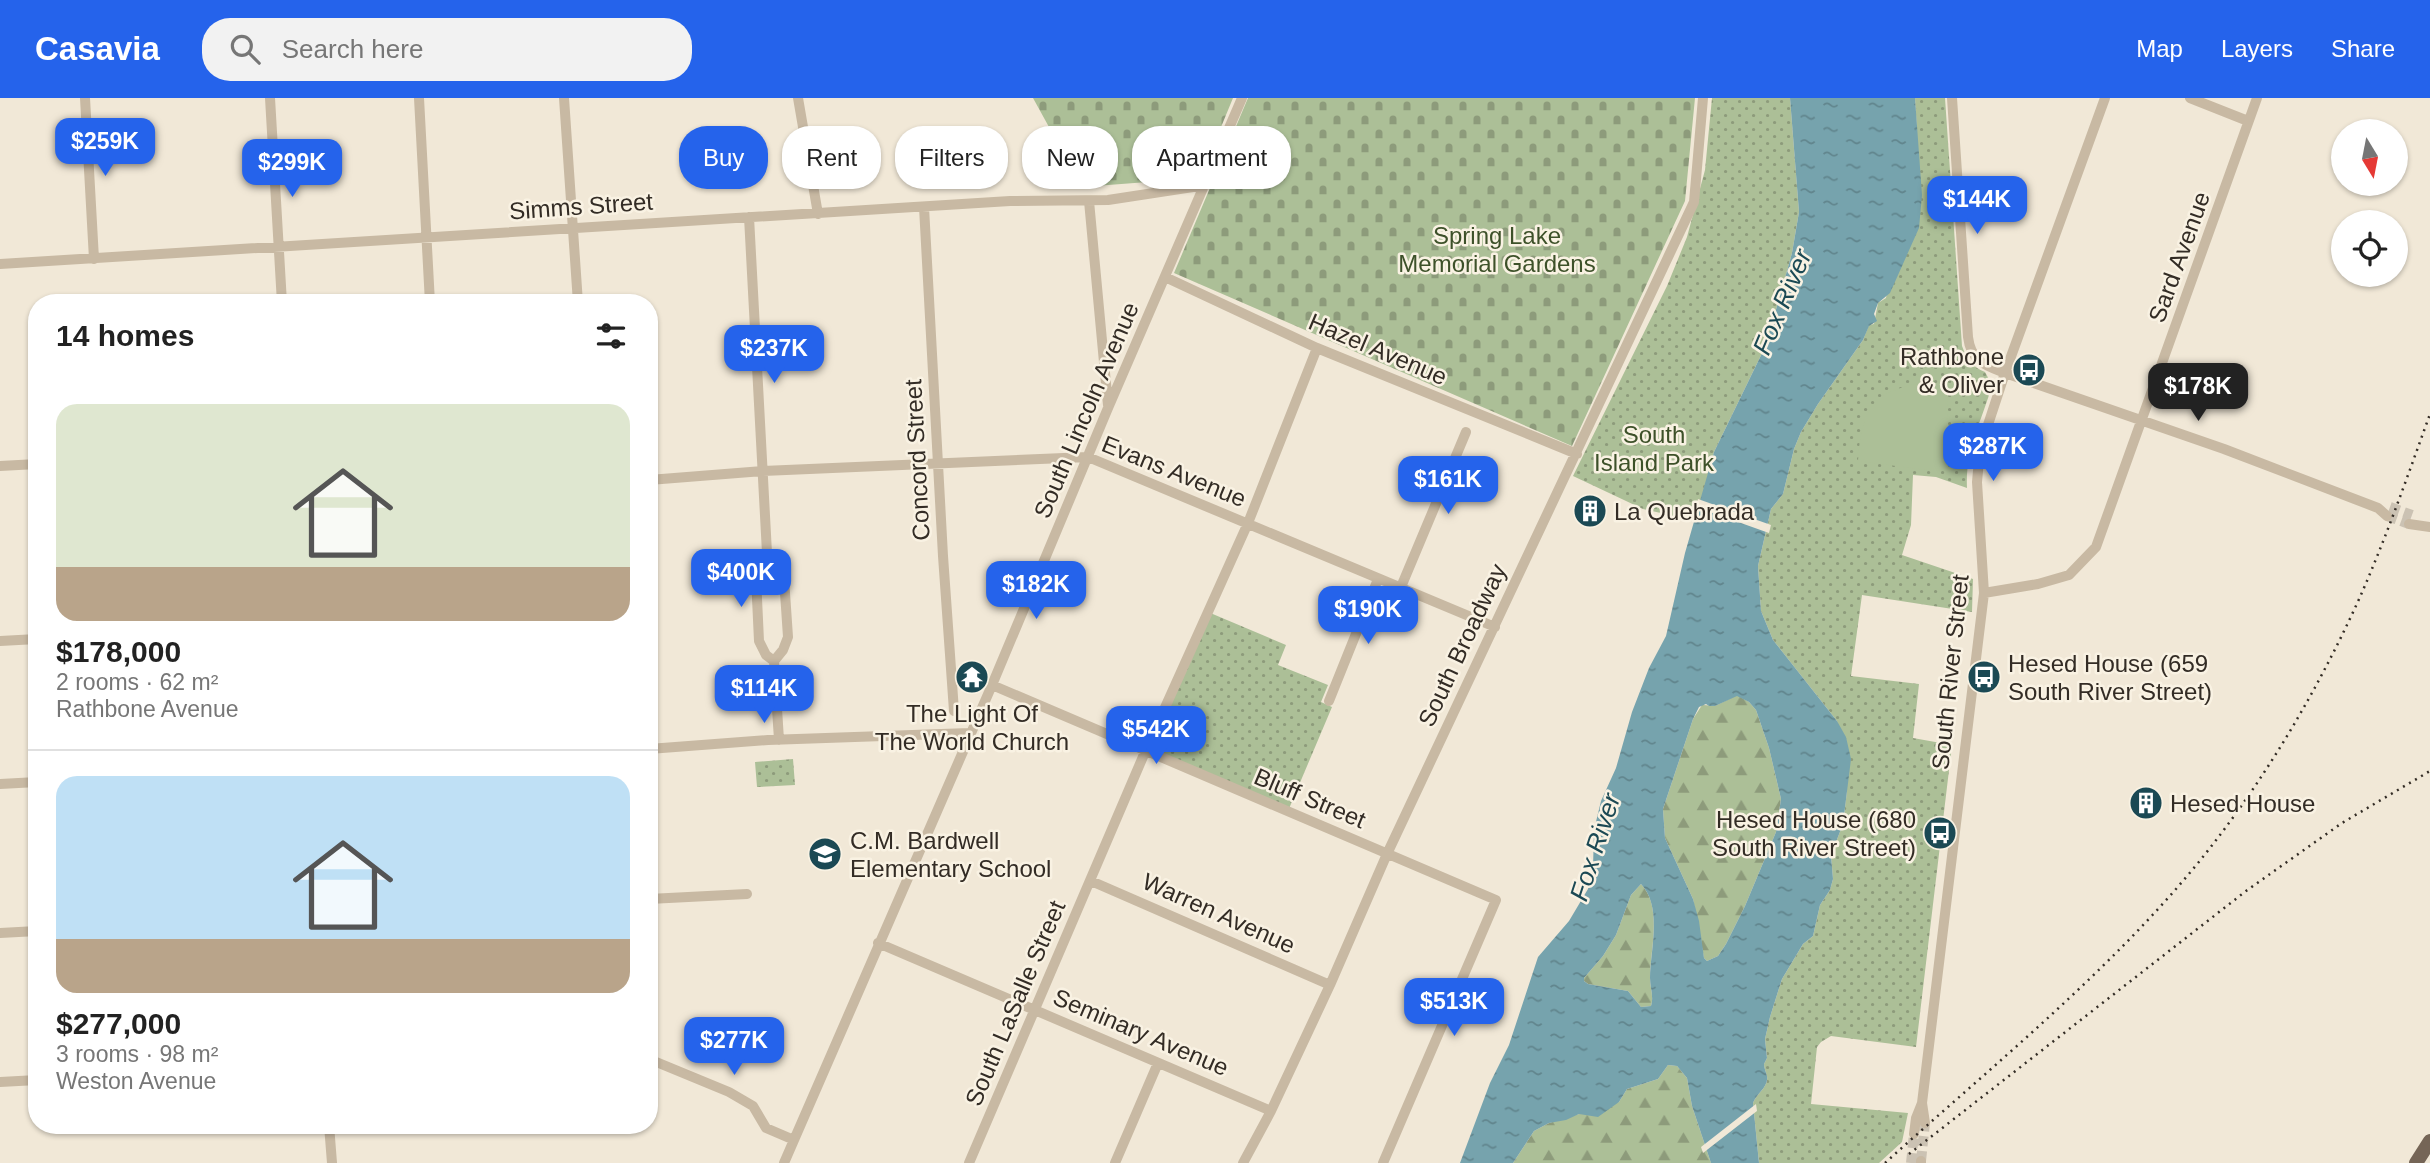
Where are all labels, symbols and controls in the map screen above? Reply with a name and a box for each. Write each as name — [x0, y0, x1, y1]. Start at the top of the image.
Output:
search box — [202, 18, 692, 81]
text: Casavia — [35, 30, 160, 67]
icon: search — [226, 30, 264, 68]
text: Search here — [282, 34, 423, 64]
text: Map — [2136, 35, 2183, 62]
text: Layers — [2221, 35, 2293, 62]
text: Share — [2331, 35, 2395, 62]
pin: $259K — [56, 118, 154, 178]
north arrow — [2331, 119, 2408, 196]
map controls — [2331, 119, 2408, 287]
chip: Buy — [679, 126, 768, 189]
chip: Rent — [782, 126, 881, 189]
chip: Filters — [895, 126, 1008, 189]
chip: New — [1022, 126, 1118, 189]
chip: Apartment — [1132, 126, 1291, 189]
text: $259K — [71, 128, 139, 154]
pin: $299K — [243, 140, 341, 199]
text: $299K — [258, 149, 326, 175]
pin: $144K — [1928, 176, 2026, 236]
text: $144K — [1943, 186, 2011, 212]
street label: Simms Street — [508, 187, 654, 224]
street label: Sard Avenue — [2143, 188, 2215, 326]
button: locate — [2331, 210, 2408, 287]
park label: Spring Lake Memorial Gardens — [1398, 222, 1596, 277]
water label: Fox River — [1746, 244, 1818, 359]
street label: South Lincoln Avenue — [1028, 298, 1144, 522]
street label: Hazel Avenue — [1305, 308, 1451, 390]
icon: filters — [592, 317, 630, 355]
text: 14 homes — [56, 319, 194, 352]
pin: $237K — [725, 326, 823, 385]
text: $237K — [740, 335, 808, 361]
place label: Rathbone & Oliver — [1900, 343, 2004, 398]
bus stop icon: Rathbone & Oliver — [2010, 351, 2048, 389]
pin: $178K — [2149, 364, 2247, 423]
text: $178K — [2164, 373, 2232, 399]
street label: Concord Street — [899, 378, 935, 541]
park label: South Island Park — [1594, 421, 1715, 476]
pin: $287K — [1944, 424, 2042, 483]
street label: Evans Avenue — [1098, 430, 1250, 512]
text: $287K — [1959, 433, 2027, 459]
icon: home — [280, 450, 406, 576]
pin: $161K — [1399, 456, 1497, 516]
text: $161K — [1414, 466, 1482, 492]
building icon: La Quebrada — [1571, 492, 1609, 530]
place label: La Quebrada — [1614, 498, 1755, 525]
pin: $400K — [692, 550, 790, 609]
text: $400K — [707, 559, 775, 585]
street label: South Broadway — [1413, 559, 1511, 731]
pin: $182K — [987, 561, 1085, 621]
text: $182K — [1002, 571, 1070, 597]
street label: South River Street — [1926, 573, 1974, 771]
pin: $190K — [1319, 587, 1417, 646]
text: $190K — [1334, 596, 1402, 622]
text: $178,000 — [56, 635, 181, 668]
place label: Hesed House (659 South River Street) — [2008, 650, 2212, 705]
temple icon: The Light Of The World Church — [953, 658, 991, 696]
bus stop icon: Hesed House (659 South River Street) — [1965, 658, 2003, 696]
pin: $114K — [715, 666, 813, 725]
text: 2 rooms · 62 m² — [56, 669, 218, 695]
text: $114K — [731, 675, 797, 701]
text: Rathbone Avenue — [56, 696, 238, 722]
place label: The Light Of The World Church — [875, 700, 1069, 755]
pin: $542K — [1107, 706, 1205, 766]
text: $542K — [1122, 716, 1190, 742]
street label: Bluff Street — [1250, 762, 1370, 834]
building icon: Hesed House — [2127, 784, 2165, 822]
water label: Fox River — [1564, 788, 1627, 905]
place label: Hesed House — [2170, 790, 2315, 817]
place label: Hesed House (680 South River Street) — [1712, 806, 1916, 861]
bus stop icon: Hesed House (680 South River Street) — [1921, 814, 1959, 852]
icon: home — [280, 822, 406, 948]
place label: C.M. Bardwell Elementary School — [850, 827, 1051, 882]
school or university icon: C.M. Bardwell Elementary School — [806, 835, 844, 873]
street label: Warren Avenue — [1139, 867, 1299, 959]
street label: South LaSalle Street — [960, 896, 1071, 1110]
pin: $513K — [1405, 978, 1503, 1038]
street label: Seminary Avenue — [1049, 983, 1233, 1081]
text: $513K — [1420, 988, 1488, 1014]
text: $277,000 — [56, 1007, 181, 1040]
pin: $277K — [685, 1018, 783, 1077]
text: $277K — [700, 1027, 768, 1053]
text: 3 rooms · 98 m² — [56, 1041, 218, 1067]
text: Weston Avenue — [56, 1068, 216, 1094]

